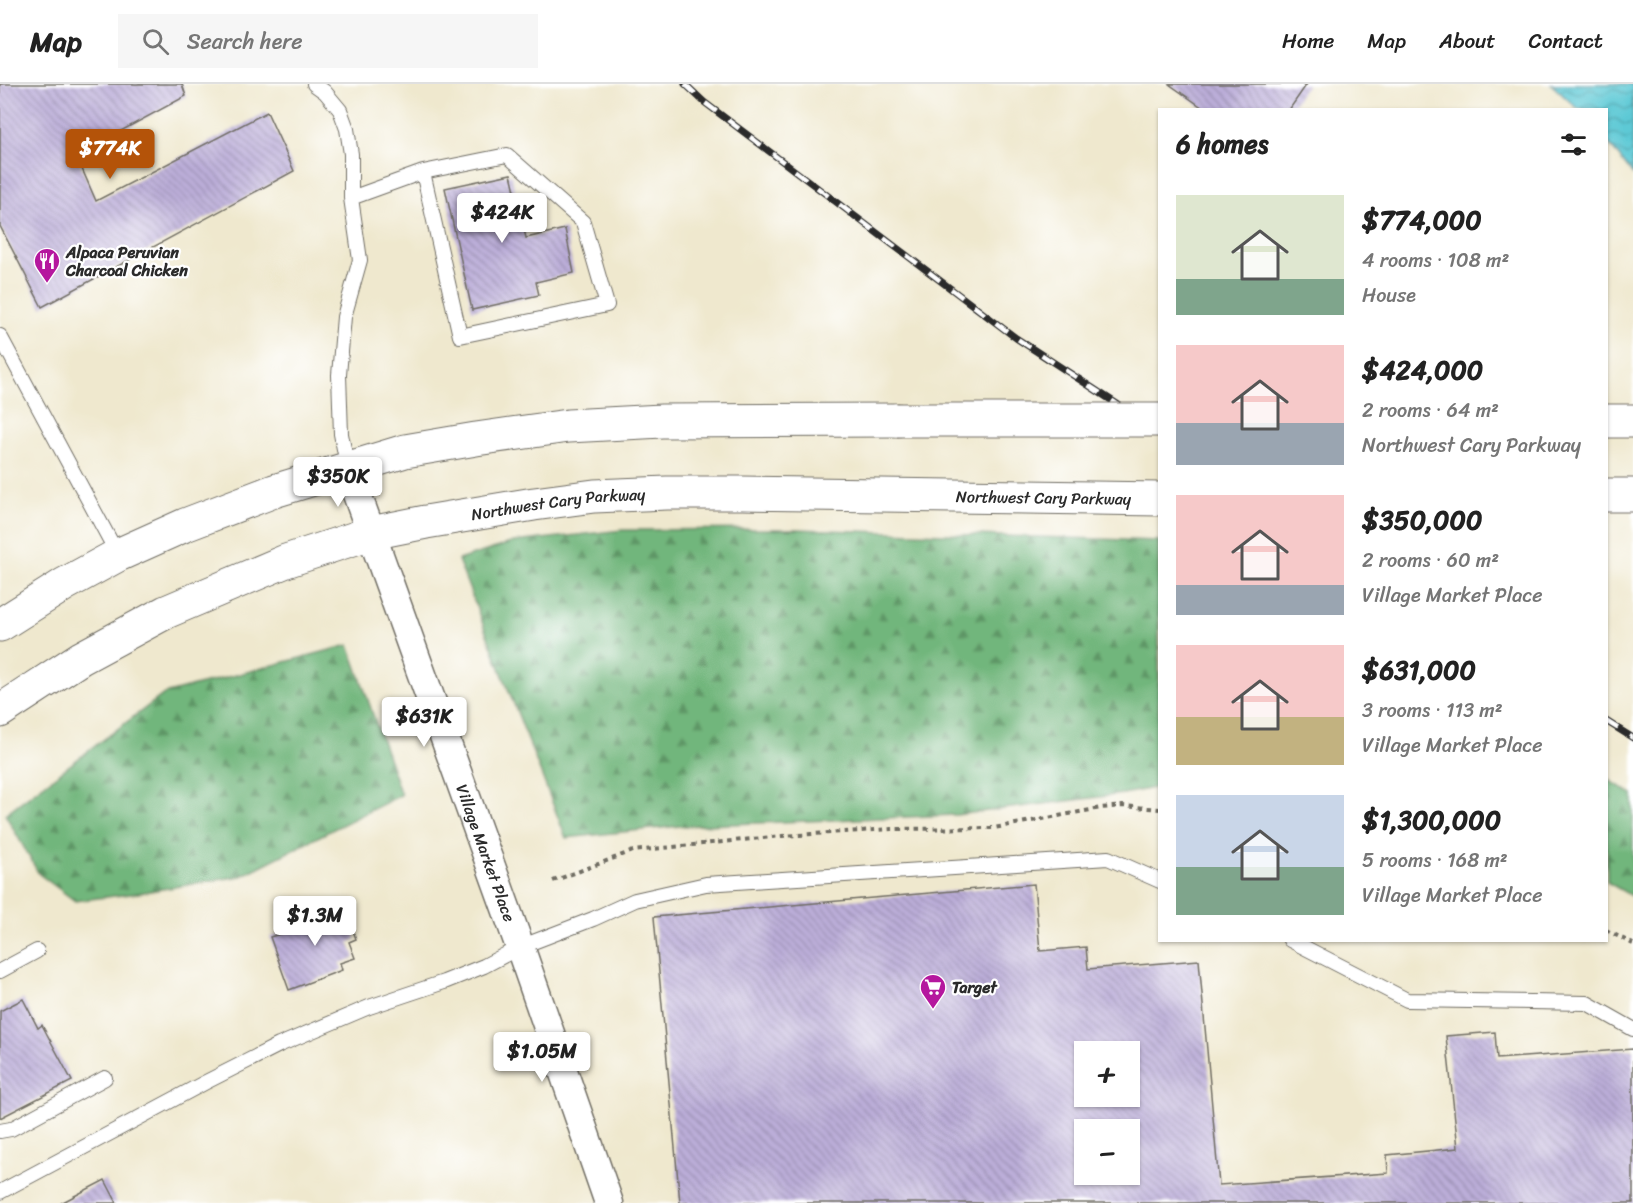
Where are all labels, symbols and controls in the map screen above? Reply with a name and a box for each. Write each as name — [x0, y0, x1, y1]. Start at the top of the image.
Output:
search box — [118, 14, 538, 68]
text: Map — [30, 17, 82, 66]
text: Search here — [187, 22, 303, 61]
text: Home — [1282, 22, 1334, 60]
text: Map — [1367, 22, 1406, 60]
text: About — [1439, 22, 1496, 60]
text: Contact — [1529, 22, 1603, 60]
icon: search — [139, 25, 172, 58]
text: 6 homes — [1176, 121, 1268, 167]
icon: filters — [1557, 128, 1590, 161]
pin: $774K — [68, 129, 152, 180]
text: $774K — [80, 131, 140, 166]
pin: $424K — [460, 193, 544, 244]
text: $424K — [471, 195, 533, 230]
text: $774,000 — [1362, 197, 1482, 243]
icon: home — [1224, 219, 1296, 291]
place label: Alpaca Peruvian Charcoal Chicken — [65, 238, 188, 285]
text: 4 rooms · 108 m² — [1362, 243, 1509, 278]
restaurant icon: Alpaca Peruvian Charcoal Chicken — [32, 246, 62, 284]
text: House — [1362, 278, 1416, 313]
text: $424,000 — [1362, 347, 1483, 393]
icon: home — [1224, 369, 1296, 441]
text: 2 rooms · 64 m² — [1362, 393, 1499, 428]
text: Northwest Cary Parkway — [1362, 428, 1581, 463]
pin: $350K — [296, 457, 380, 508]
text: $350K — [307, 459, 369, 494]
street label: Northwest Cary Parkway — [469, 479, 647, 529]
street label: Northwest Cary Parkway — [956, 482, 1132, 513]
text: $350,000 — [1362, 497, 1482, 543]
icon: home — [1224, 519, 1296, 591]
text: 2 rooms · 60 m² — [1362, 543, 1499, 578]
text: Village Market Place — [1362, 578, 1543, 613]
text: $631,000 — [1362, 647, 1476, 693]
icon: home — [1224, 669, 1296, 741]
text: 3 rooms · 113 m² — [1362, 693, 1503, 728]
pin: $631K — [382, 697, 466, 748]
text: $631K — [396, 699, 452, 734]
text: Village Market Place — [1362, 728, 1543, 763]
street label: Village Market Place — [448, 780, 524, 926]
text: $1,300,000 — [1362, 797, 1501, 843]
icon: home — [1224, 819, 1296, 891]
text: 5 rooms · 168 m² — [1362, 843, 1508, 878]
text: Village Market Place — [1362, 878, 1543, 913]
pin: $1.3M — [273, 896, 357, 947]
text: $1.3M — [287, 898, 343, 933]
supermarket icon: Target — [918, 972, 948, 1010]
place label: Target — [952, 973, 998, 1002]
pin: $1.05M — [493, 1032, 591, 1083]
text: $1.05M — [507, 1034, 577, 1069]
map controls — [1074, 1041, 1140, 1185]
button: + — [1074, 1041, 1140, 1107]
button: − — [1074, 1119, 1140, 1185]

